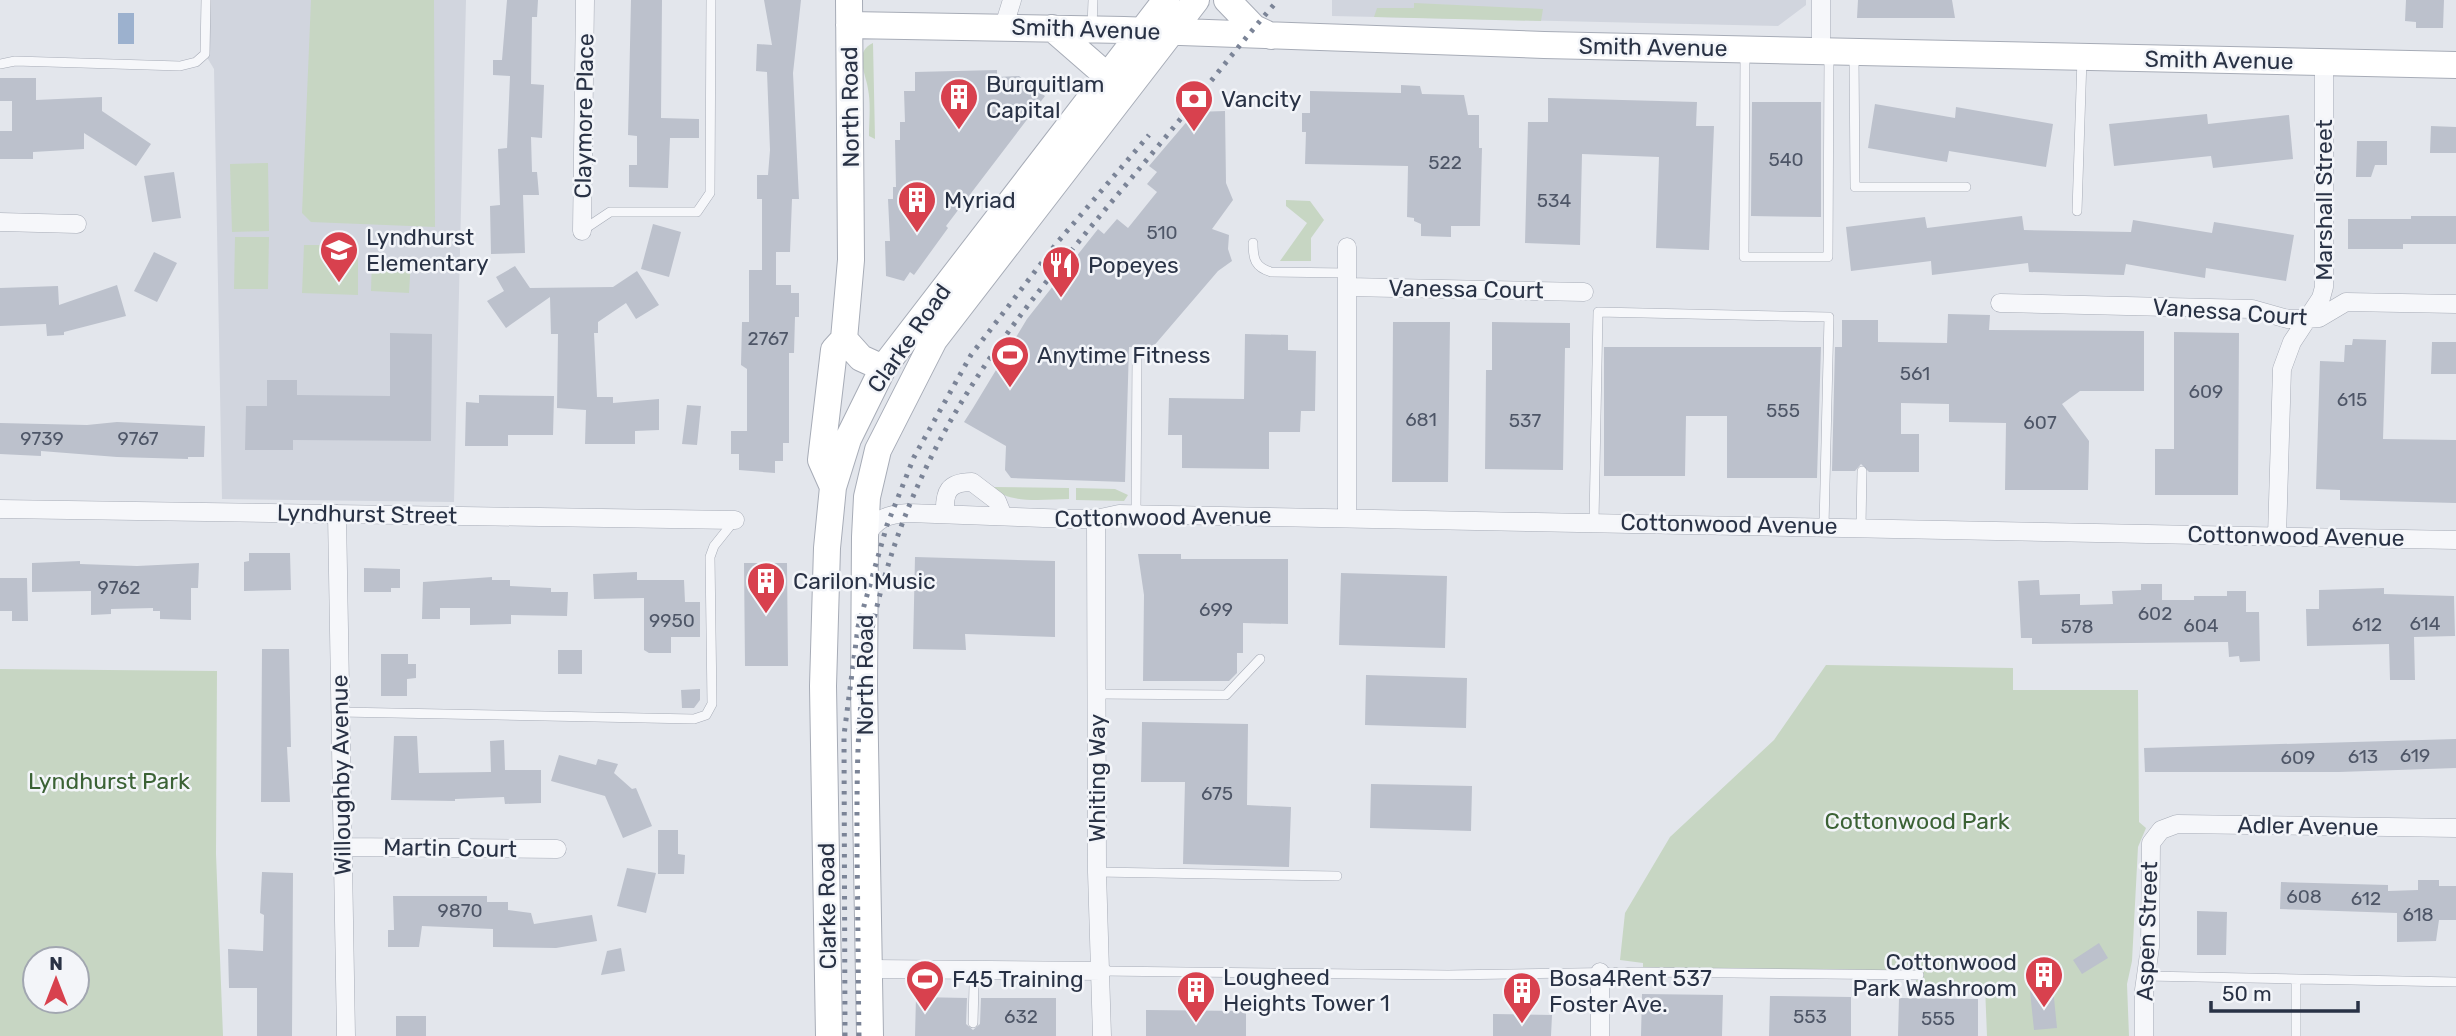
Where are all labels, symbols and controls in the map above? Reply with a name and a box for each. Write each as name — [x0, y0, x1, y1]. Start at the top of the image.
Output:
street label: Smith Avenue — [1011, 12, 1161, 46]
street label: Smith Avenue — [1578, 32, 1728, 62]
street label: Claymore Place — [569, 33, 599, 199]
street label: Smith Avenue — [2144, 45, 2294, 75]
street label: North Road — [835, 46, 865, 168]
place label: Burquitlam Capital — [986, 70, 1105, 124]
building icon: Burquitlam Capital — [938, 76, 980, 131]
bank icon: Vancity — [1173, 78, 1215, 133]
place label: Vancity — [1221, 85, 1302, 113]
street label: Marshall Street — [2310, 119, 2338, 281]
house number: 540 — [1768, 148, 1804, 171]
house number: 522 — [1428, 151, 1462, 174]
building icon: Myriad — [896, 179, 938, 234]
place label: Myriad — [944, 186, 1016, 214]
house number: 534 — [1537, 189, 1571, 212]
house number: 510 — [1146, 221, 1178, 244]
place label: Lyndhurst Elementary — [366, 223, 489, 277]
school or university icon: Lyndhurst Elementary — [318, 229, 360, 284]
restaurant icon: Popeyes — [1040, 244, 1082, 299]
place label: Popeyes — [1088, 251, 1179, 279]
street label: Vanessa Court — [1388, 274, 1544, 304]
street label: Clarke Road — [861, 278, 957, 398]
street label: Vanessa Court — [2152, 293, 2308, 331]
house number: 2767 — [748, 327, 789, 350]
sports icon: Anytime Fitness — [989, 334, 1031, 389]
place label: Anytime Fitness — [1037, 341, 1210, 369]
house number: 561 — [1900, 362, 1930, 385]
house number: 609 — [2189, 380, 2223, 403]
house number: 615 — [2337, 388, 2367, 411]
house number: 555 — [1766, 399, 1800, 422]
house number: 681 — [1405, 408, 1437, 431]
house number: 537 — [1509, 409, 1541, 432]
house number: 607 — [2023, 411, 2057, 434]
house number: 9739 — [20, 427, 64, 450]
house number: 9767 — [117, 427, 159, 450]
street label: Lyndhurst Street — [277, 498, 457, 530]
street label: Cottonwood Avenue — [1054, 501, 1272, 533]
street label: Cottonwood Avenue — [1620, 508, 1838, 540]
street label: Cottonwood Avenue — [2187, 520, 2405, 552]
building icon: Carilon Music — [745, 560, 787, 615]
place label: Carilon Music — [793, 567, 936, 595]
house number: 9762 — [97, 576, 141, 599]
house number: 699 — [1199, 598, 1233, 621]
house number: 602 — [2138, 602, 2172, 625]
house number: 9950 — [649, 609, 695, 632]
house number: 614 — [2410, 612, 2441, 635]
house number: 612 — [2352, 613, 2382, 636]
street label: North Road — [851, 614, 879, 736]
house number: 604 — [2183, 614, 2219, 637]
house number: 578 — [2060, 615, 2094, 638]
street label: Willoughby Avenue — [325, 674, 357, 876]
street label: Whiting Way — [1083, 713, 1111, 842]
house number: 619 — [2400, 744, 2430, 767]
house number: 613 — [2348, 745, 2378, 768]
house number: 609 — [2281, 746, 2315, 769]
park label: Lyndhurst Park — [28, 767, 190, 795]
house number: 675 — [1201, 782, 1233, 805]
park label: Cottonwood Park — [1824, 807, 2010, 835]
street label: Adler Avenue — [2237, 811, 2379, 841]
street label: Martin Court — [383, 833, 517, 863]
street label: Clarke Road — [812, 842, 842, 970]
street label: Aspen Street — [2131, 861, 2163, 1001]
house number: 608 — [2286, 885, 2322, 908]
house number: 612 — [2351, 887, 2381, 910]
house number: 9870 — [437, 899, 483, 922]
house number: 618 — [2402, 903, 2434, 926]
north arrow — [21, 945, 91, 1015]
place label: Cottonwood Park Washroom — [1852, 948, 2017, 1002]
text: N — [49, 952, 63, 975]
building icon: Cottonwood Park Washroom — [2023, 954, 2065, 1009]
sports icon: F45 Training — [904, 958, 946, 1013]
place label: Lougheed Heights Tower 1 — [1223, 963, 1390, 1017]
place label: Bosa4Rent 537 Foster Ave. — [1549, 964, 1712, 1018]
place label: F45 Training — [952, 965, 1084, 993]
building icon: Lougheed Heights Tower 1 — [1175, 969, 1217, 1024]
building icon: Bosa4Rent 537 Foster Ave. — [1501, 970, 1543, 1025]
scale bar — [2211, 970, 2358, 1014]
text: 50 m — [2222, 981, 2272, 1006]
house number: 632 — [1004, 1005, 1038, 1028]
house number: 553 — [1793, 1005, 1827, 1028]
house number: 555 — [1921, 1007, 1955, 1030]

